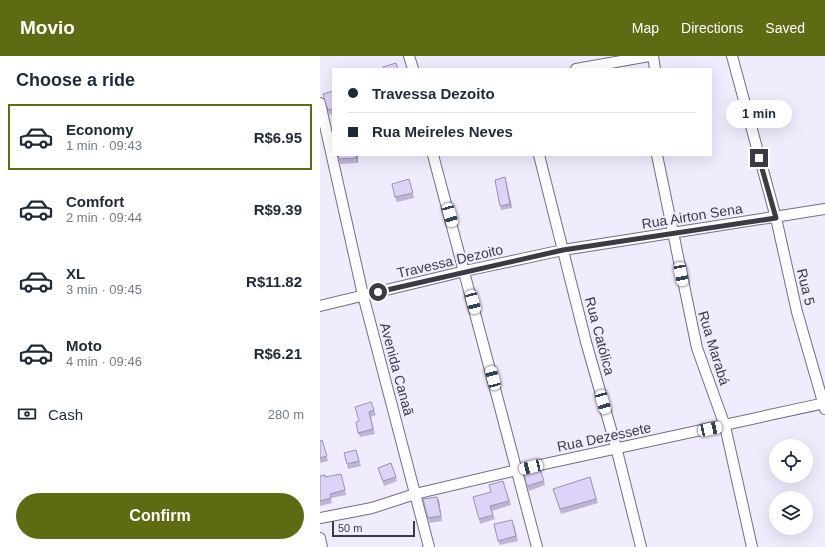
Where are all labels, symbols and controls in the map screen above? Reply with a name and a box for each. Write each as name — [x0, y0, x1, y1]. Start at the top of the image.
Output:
text: Movio — [20, 17, 75, 38]
text: Map — [632, 20, 659, 36]
text: Directions — [681, 20, 743, 36]
text: Saved — [765, 20, 805, 36]
text: Choose a ride — [16, 70, 135, 90]
text: Travessa Dezoito — [372, 85, 495, 102]
callout: 1 min — [726, 100, 792, 128]
text: 1 min — [742, 106, 776, 121]
icon: car — [18, 119, 54, 155]
text: Economy — [66, 121, 134, 138]
text: Rua Meireles Neves — [372, 123, 513, 140]
text: R$6.95 — [254, 129, 302, 146]
text: 1 min · 09:43 — [66, 138, 142, 153]
route end — [750, 149, 768, 167]
icon: car — [18, 191, 54, 227]
text: Comfort — [66, 193, 124, 210]
street label: Rua Airton Sena — [640, 200, 744, 232]
text: R$9.39 — [254, 201, 302, 218]
car — [441, 202, 459, 228]
text: 2 min · 09:44 — [66, 210, 142, 225]
street label: Travessa Dezoito — [395, 241, 505, 281]
car — [673, 261, 689, 287]
icon: car — [18, 263, 54, 299]
text: XL — [66, 265, 85, 282]
street label: Rua 5 — [794, 267, 818, 307]
text: R$11.82 — [246, 273, 302, 290]
text: 3 min · 09:45 — [66, 282, 142, 297]
route start — [369, 283, 387, 301]
car — [464, 289, 482, 315]
street label: Rua Católica — [582, 295, 618, 377]
street label: Rua Marabá — [695, 309, 733, 387]
street label: Avenida Canaã — [377, 321, 417, 417]
icon: car — [18, 335, 54, 371]
text: Moto — [66, 337, 102, 354]
text: R$6.21 — [254, 345, 302, 362]
text: 4 min · 09:46 — [66, 354, 142, 369]
car — [484, 365, 502, 391]
car — [594, 389, 612, 415]
icon: cash — [16, 403, 38, 425]
text: Cash — [48, 406, 83, 423]
text: 280 m — [268, 407, 304, 422]
street label: Rua Dezessete — [556, 419, 653, 455]
car — [697, 421, 723, 437]
map controls — [769, 439, 813, 535]
button: locate — [769, 439, 813, 483]
car — [518, 458, 544, 476]
button: layers — [769, 491, 813, 535]
button: Confirm — [16, 493, 304, 539]
scale bar — [332, 519, 415, 538]
text: 50 m — [338, 522, 362, 534]

